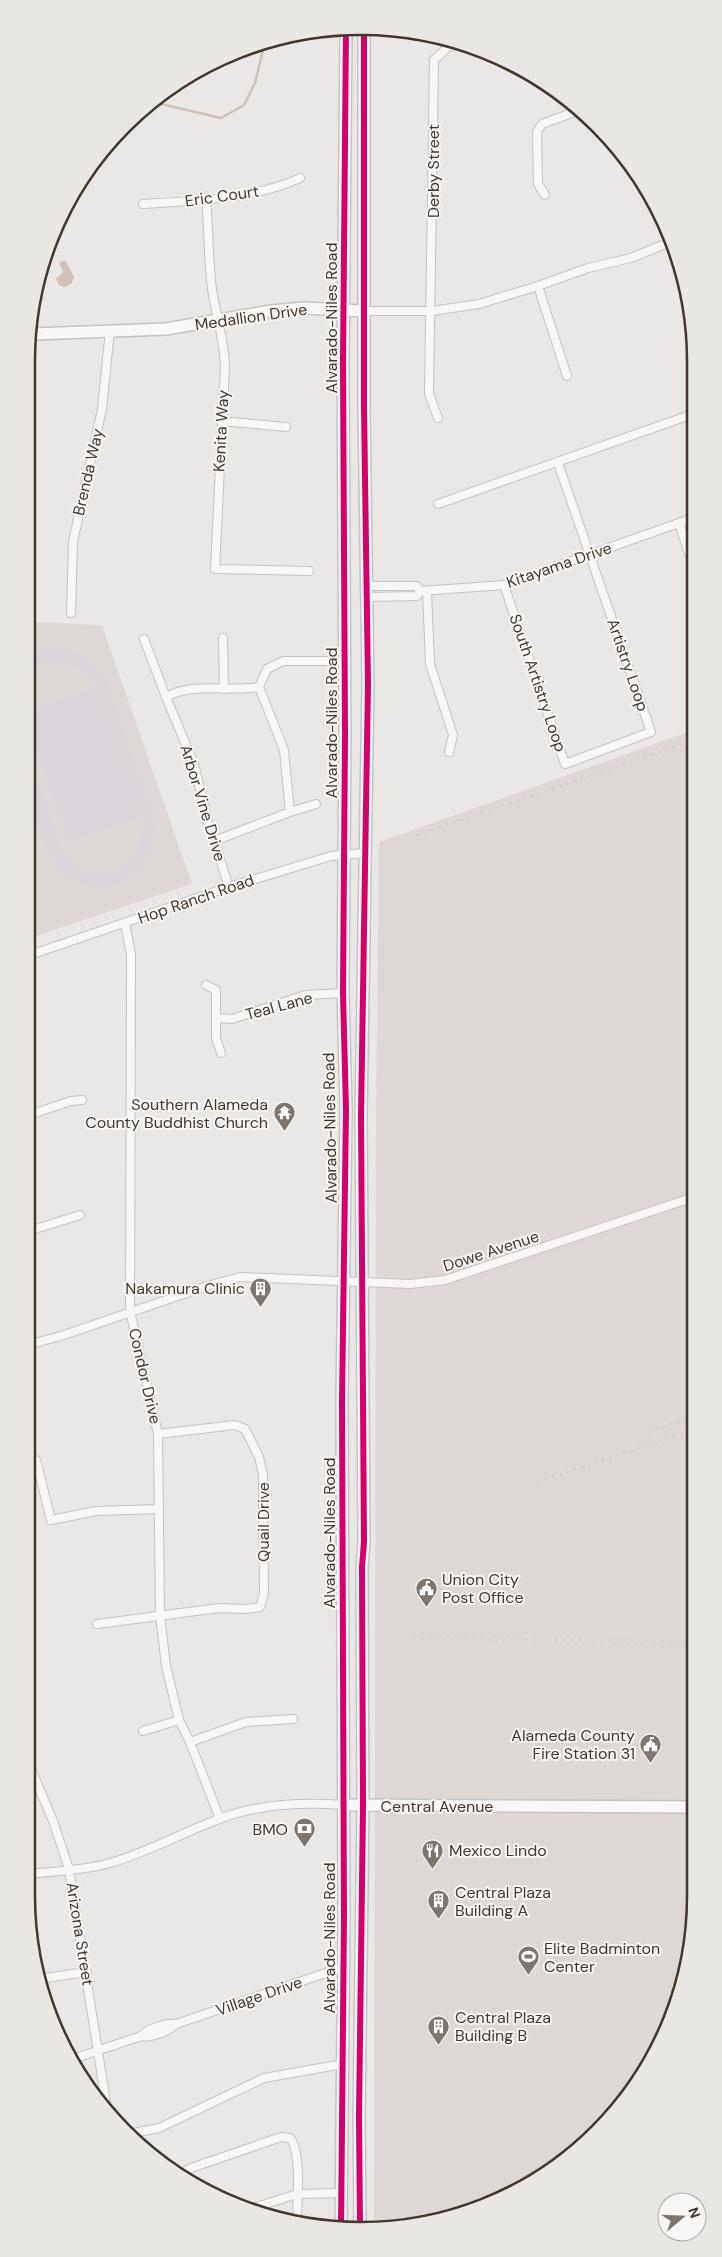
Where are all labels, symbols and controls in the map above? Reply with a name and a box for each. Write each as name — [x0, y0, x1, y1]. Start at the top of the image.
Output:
street label: Derby Street — [423, 124, 444, 218]
street label: Eric Court — [184, 180, 260, 212]
street label: Alvarado-Niles Road — [321, 243, 342, 393]
street label: Medallion Drive — [194, 299, 308, 335]
street label: Kenita Way — [208, 389, 234, 473]
street label: Brenda Way — [68, 426, 108, 518]
street label: Kitayama Drive — [504, 537, 614, 593]
street label: South Artistry Loop — [505, 611, 571, 755]
street label: Artistry Loop — [602, 616, 654, 714]
street label: Alvarado-Niles Road — [321, 648, 342, 798]
street label: Arbor Vine Drive — [175, 742, 231, 864]
street label: Hop Ranch Road — [135, 869, 257, 929]
street label: Teal Lane — [243, 987, 315, 1025]
street label: Alvarado-Niles Road — [318, 1052, 342, 1204]
place label: Southern Alameda County Buddhist Church — [85, 1094, 268, 1133]
temple icon: Southern Alameda County Buddhist Church — [272, 1101, 296, 1132]
street label: Dowe Avenue — [440, 1226, 542, 1276]
building icon: Nakamura Clinic — [249, 1276, 273, 1307]
place label: Nakamura Clinic — [125, 1278, 245, 1299]
street label: Condor Drive — [124, 1326, 166, 1426]
street label: Alvarado-Niles Road — [319, 1458, 340, 1608]
street label: Quail Drive — [253, 1482, 274, 1562]
place label: Union City Post Office — [442, 1569, 524, 1608]
public building icon: Union City Post Office — [414, 1576, 438, 1607]
place label: Alameda County Fire Station 31 — [511, 1725, 635, 1764]
public building icon: Alameda County Fire Station 31 — [639, 1732, 663, 1763]
street label: Central Avenue — [381, 1796, 493, 1817]
bank icon: BMO — [292, 1817, 316, 1848]
place label: BMO — [253, 1819, 288, 1840]
restaurant icon: Mexico Lindo — [421, 1838, 445, 1869]
place label: Mexico Lindo — [449, 1840, 547, 1861]
street label: Alvarado-Niles Road — [319, 1863, 340, 2013]
street label: Arizona Street — [61, 1881, 99, 1987]
place label: Central Plaza Building A — [455, 1882, 551, 1921]
building icon: Central Plaza Building A — [427, 1889, 451, 1920]
place label: Elite Badminton Center — [544, 1938, 660, 1977]
sports icon: Elite Badminton Center — [516, 1945, 540, 1976]
street label: Village Drive — [213, 1971, 305, 2021]
place label: Central Plaza Building B — [455, 2007, 551, 2046]
building icon: Central Plaza Building B — [427, 2014, 451, 2045]
north arrow — [657, 2192, 707, 2242]
text: N — [684, 2205, 704, 2221]

